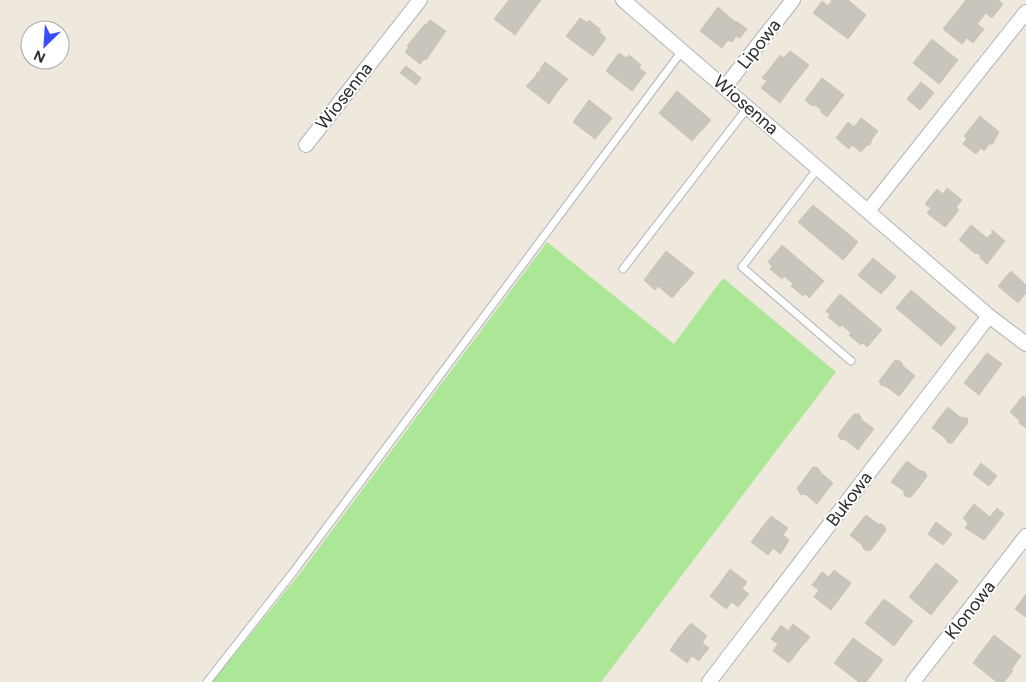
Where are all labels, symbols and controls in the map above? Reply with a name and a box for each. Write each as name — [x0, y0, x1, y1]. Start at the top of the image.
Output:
street label: Lipowa — [733, 15, 785, 73]
north arrow — [20, 20, 70, 70]
text: N — [31, 46, 48, 66]
street label: Wiosenna — [311, 58, 377, 134]
street label: Wiosenna — [709, 71, 783, 139]
street label: Bukowa — [821, 467, 877, 531]
street label: Klonowa — [940, 576, 1000, 644]

